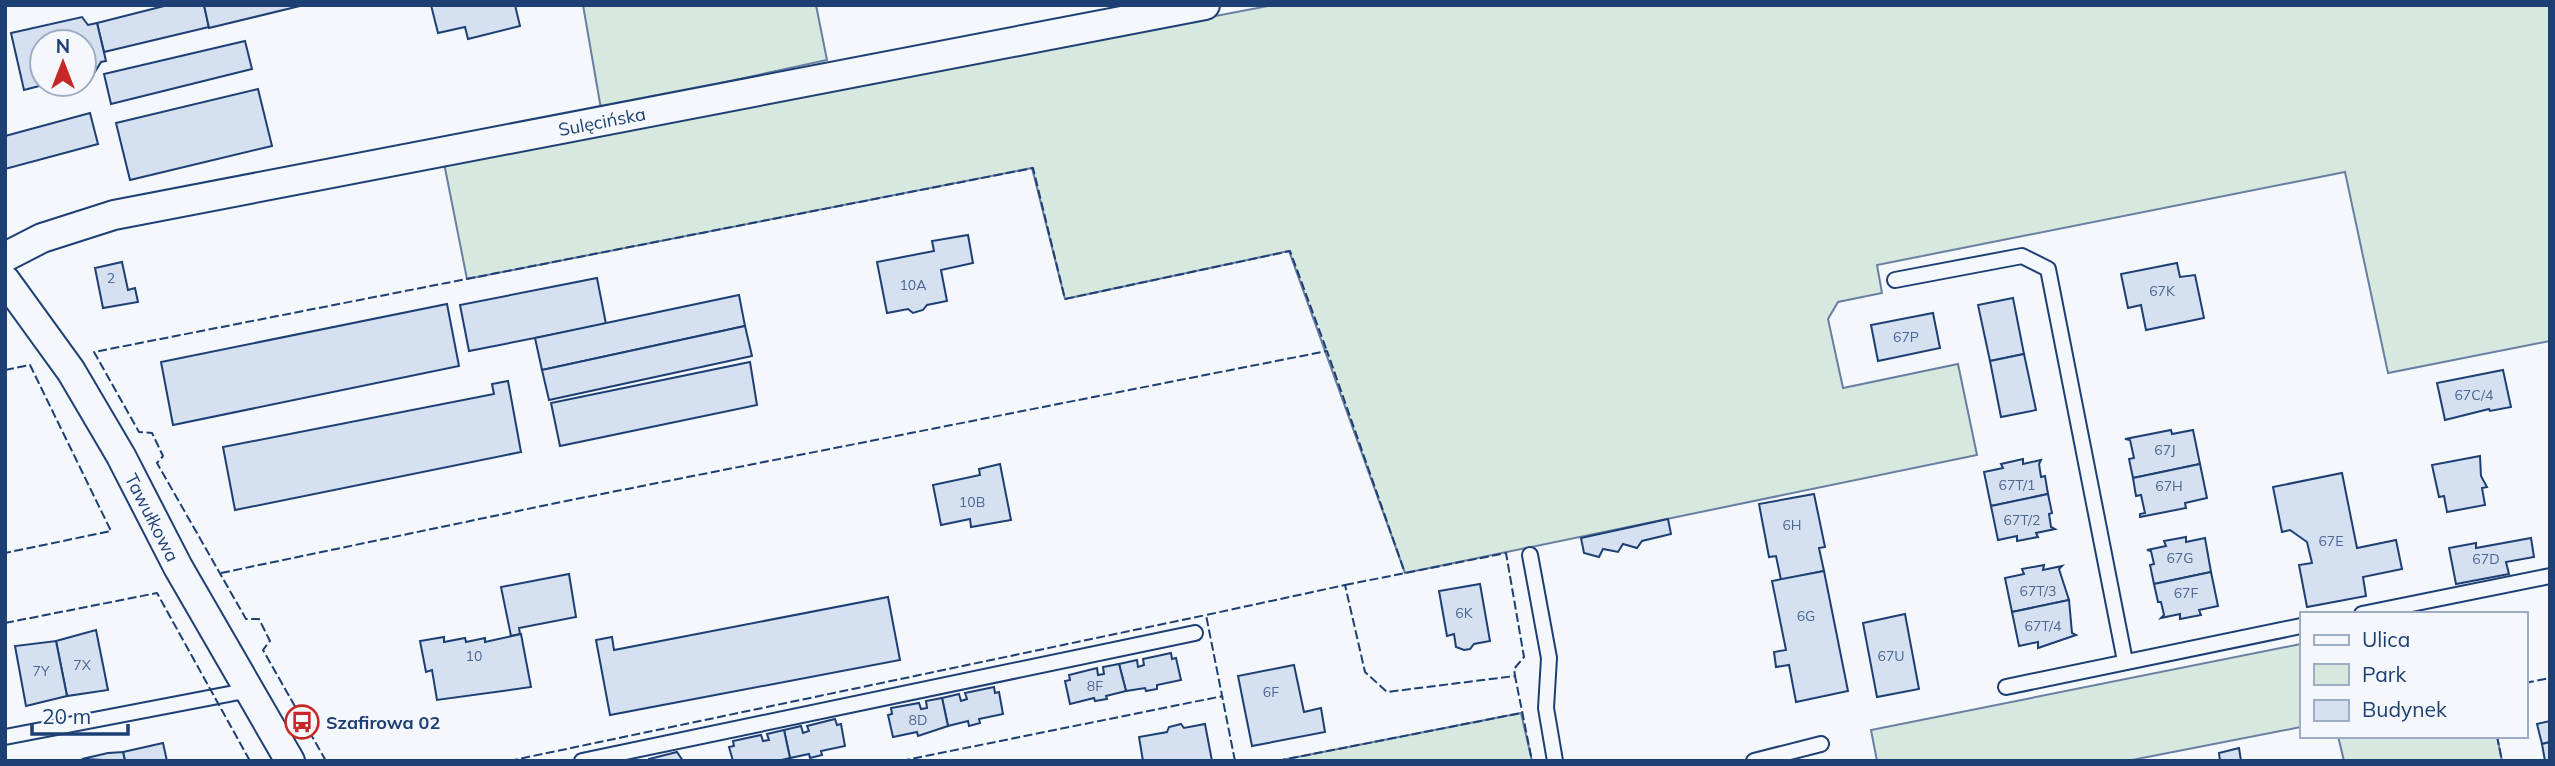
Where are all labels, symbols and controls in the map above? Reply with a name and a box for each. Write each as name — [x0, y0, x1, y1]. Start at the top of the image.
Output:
north arrow — [28, 28, 98, 98]
text: N — [56, 34, 70, 58]
street label: Sulęcińska — [556, 101, 647, 141]
house number: 2 — [107, 269, 115, 287]
house number: 10A — [899, 276, 927, 294]
house number: 67K — [2149, 282, 2176, 300]
house number: 67P — [1893, 328, 1919, 346]
house number: 67C/4 — [2454, 386, 2494, 404]
house number: 67J — [2154, 441, 2176, 459]
street label: Tawułkowa — [120, 469, 185, 565]
house number: 67T/1 — [1999, 476, 2035, 494]
house number: 67H — [2155, 477, 2183, 495]
house number: 10B — [959, 493, 985, 511]
house number: 67T/2 — [2004, 511, 2040, 529]
house number: 6H — [1782, 516, 1802, 534]
house number: 67E — [2318, 532, 2344, 550]
house number: 67G — [2166, 549, 2194, 567]
house number: 67D — [2472, 550, 2500, 568]
house number: 67T/3 — [2020, 582, 2056, 600]
house number: 67F — [2174, 584, 2198, 602]
house number: 6K — [1455, 604, 1474, 622]
house number: 6G — [1797, 607, 1815, 625]
legend — [2300, 612, 2527, 738]
house number: 67T/4 — [2025, 617, 2062, 635]
text: Ulica — [2362, 626, 2410, 652]
house number: 10 — [466, 647, 482, 665]
house number: 67U — [1877, 647, 1905, 665]
house number: 7X — [73, 656, 91, 674]
text: Park — [2362, 661, 2406, 687]
house number: 7Y — [33, 662, 50, 680]
house number: 8F — [1087, 677, 1103, 695]
house number: 6F — [1263, 683, 1279, 701]
scale bar — [32, 692, 128, 736]
text: Budynek — [2362, 696, 2447, 722]
text: 20 m — [42, 703, 91, 729]
bus stop icon: Szafirowa 02 — [283, 703, 321, 741]
place label: Szafirowa 02 — [326, 711, 440, 734]
house number: 8D — [909, 711, 927, 729]

